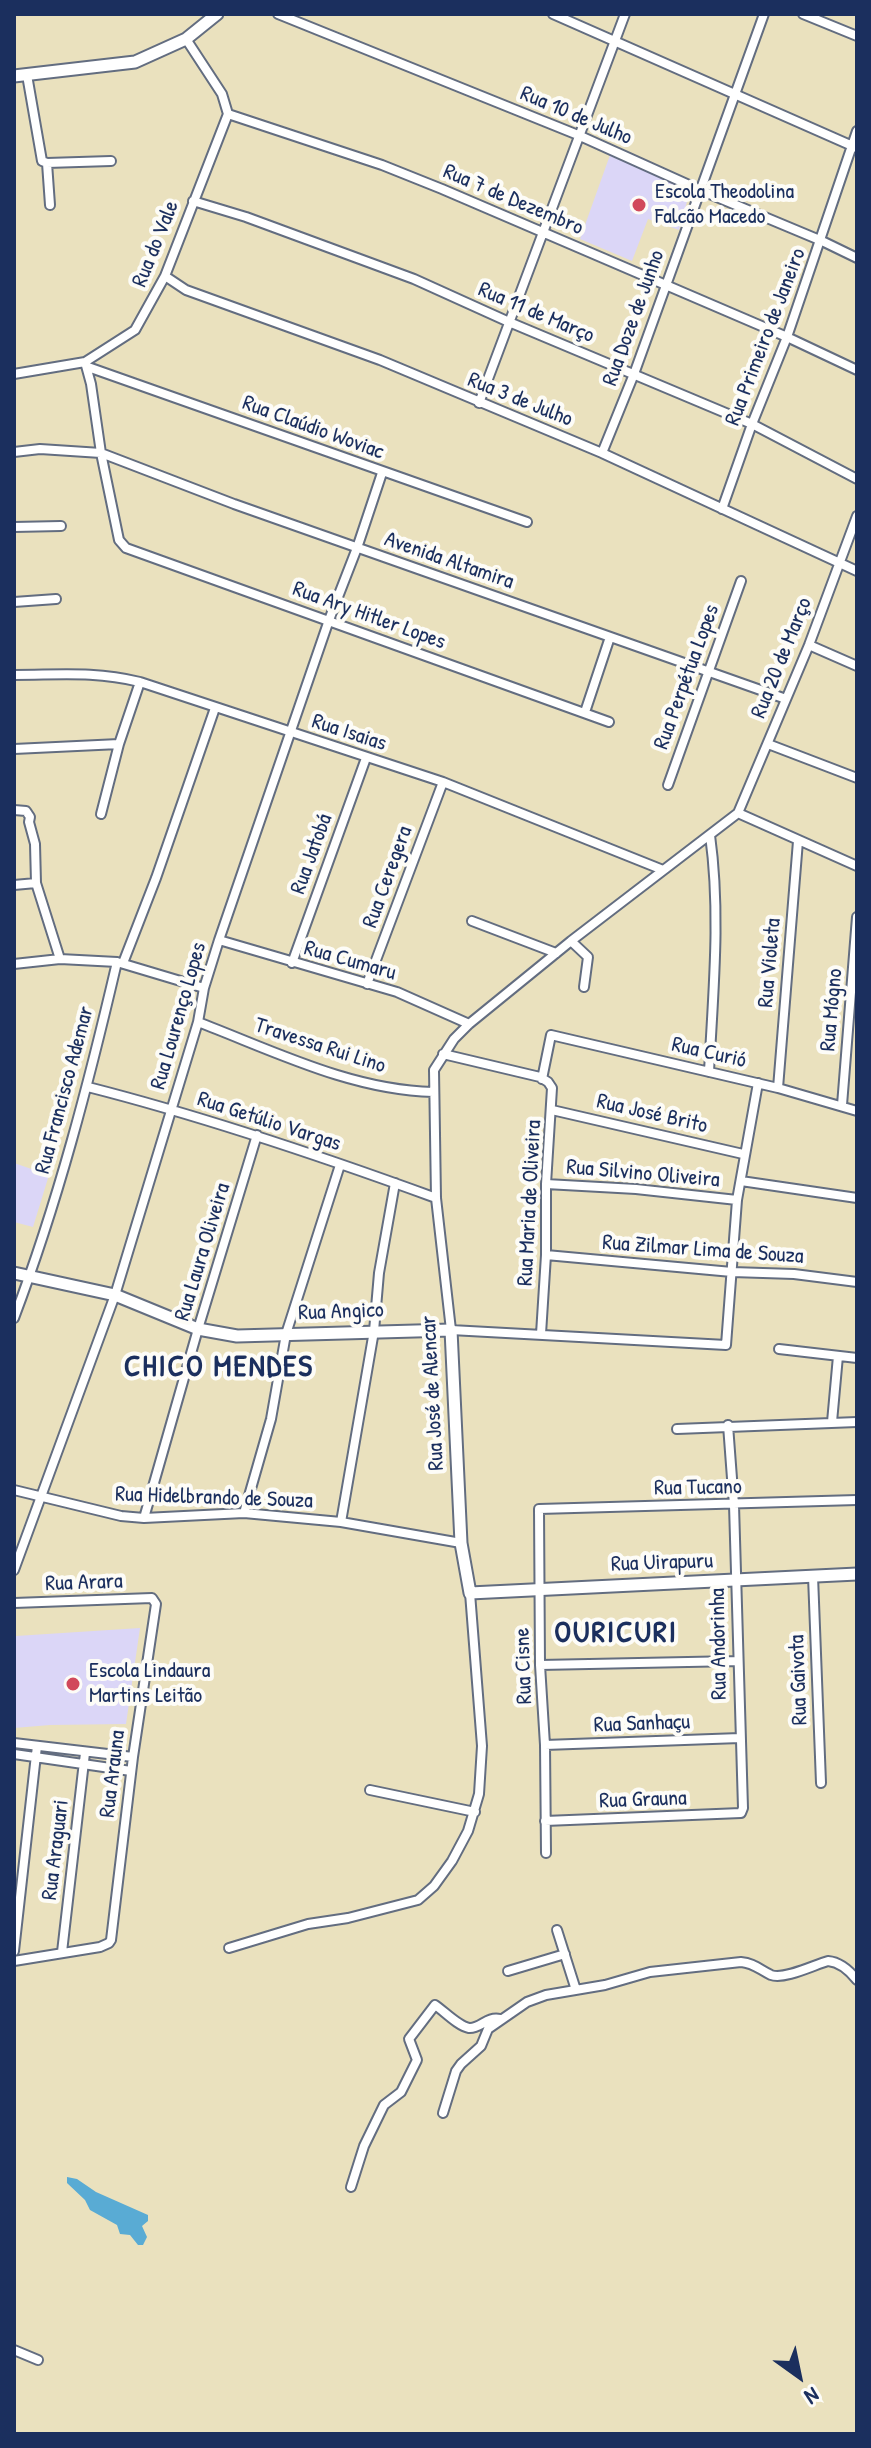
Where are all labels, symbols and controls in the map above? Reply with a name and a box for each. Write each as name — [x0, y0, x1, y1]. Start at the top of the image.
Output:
street label: Rua 10 de Julho — [516, 81, 636, 151]
street label: Rua 7 de Dezembro — [439, 159, 587, 241]
place label: Escola Theodolina Falcão Macedo — [655, 179, 794, 230]
marker: Escola Theodolina Falcão Macedo — [630, 196, 648, 214]
street label: Rua do Vale — [127, 197, 185, 291]
street label: Rua Primeiro de Janeiro — [720, 245, 812, 429]
street label: Rua Doze de Junho — [597, 247, 671, 389]
street label: Rua 11 de Março — [474, 277, 598, 349]
street label: Rua 3 de Julho — [464, 367, 576, 433]
street label: Rua Claúdio Woviac — [239, 390, 387, 466]
street label: Avenida Altamira — [381, 527, 517, 595]
street label: Rua Ary Hitler Lopes — [289, 576, 449, 656]
street label: Rua 20 de Março — [746, 594, 818, 722]
street label: Rua Perpétua Lopes — [649, 601, 725, 753]
street label: Rua Isaias — [308, 709, 390, 757]
street label: Rua Jatobá — [285, 810, 339, 898]
street label: Rua Ceregera — [357, 823, 419, 931]
street label: Rua Violeta — [753, 917, 787, 1009]
street label: Rua Cumaru — [301, 935, 399, 987]
street label: Rua Lourenço Lopes — [145, 939, 213, 1093]
street label: Rua Mógno — [815, 967, 849, 1053]
street label: Rua Francisco Ademar — [30, 1003, 100, 1177]
street label: Travessa Rui Lino — [251, 1012, 389, 1080]
street label: Rua Curió — [669, 1032, 749, 1074]
street label: Rua Getúlio Vargas — [194, 1086, 344, 1158]
street label: Rua José Brito — [594, 1088, 710, 1140]
street label: Rua Maria de Oliveira — [512, 1119, 548, 1287]
street label: Rua Silvino Oliveira — [565, 1154, 721, 1194]
street label: Rua Laura Oliveira — [169, 1180, 237, 1324]
street label: Rua Zilmar Lima de Souza — [602, 1230, 804, 1270]
street label: Rua Angico — [298, 1297, 384, 1327]
street label: Rua José de Alencar — [416, 1315, 450, 1471]
district label: CHICO MENDES — [124, 1350, 314, 1386]
street label: Rua Tucano — [654, 1474, 742, 1502]
street label: Rua Hidelbrando de Souza — [115, 1481, 313, 1515]
street label: Rua Uirapuru — [611, 1548, 713, 1578]
street label: Rua Arara — [45, 1568, 123, 1598]
street label: Rua Andorinha — [705, 1588, 733, 1700]
district label: OURICURI — [554, 1616, 678, 1652]
street label: Rua Cisne — [509, 1627, 539, 1705]
street label: Rua Gaivota — [784, 1634, 814, 1726]
place label: Escola Lindaura Martins Leitão — [89, 1658, 210, 1710]
marker: Escola Lindaura Martins Leitão — [64, 1675, 82, 1693]
street label: Rua Sanhaçu — [593, 1709, 691, 1739]
street label: Rua Arauna — [95, 1729, 131, 1819]
street label: Rua Grauna — [599, 1785, 687, 1815]
street label: Rua Araguari — [37, 1798, 75, 1902]
north arrow — [759, 2336, 839, 2416]
text: N — [799, 2380, 825, 2412]

